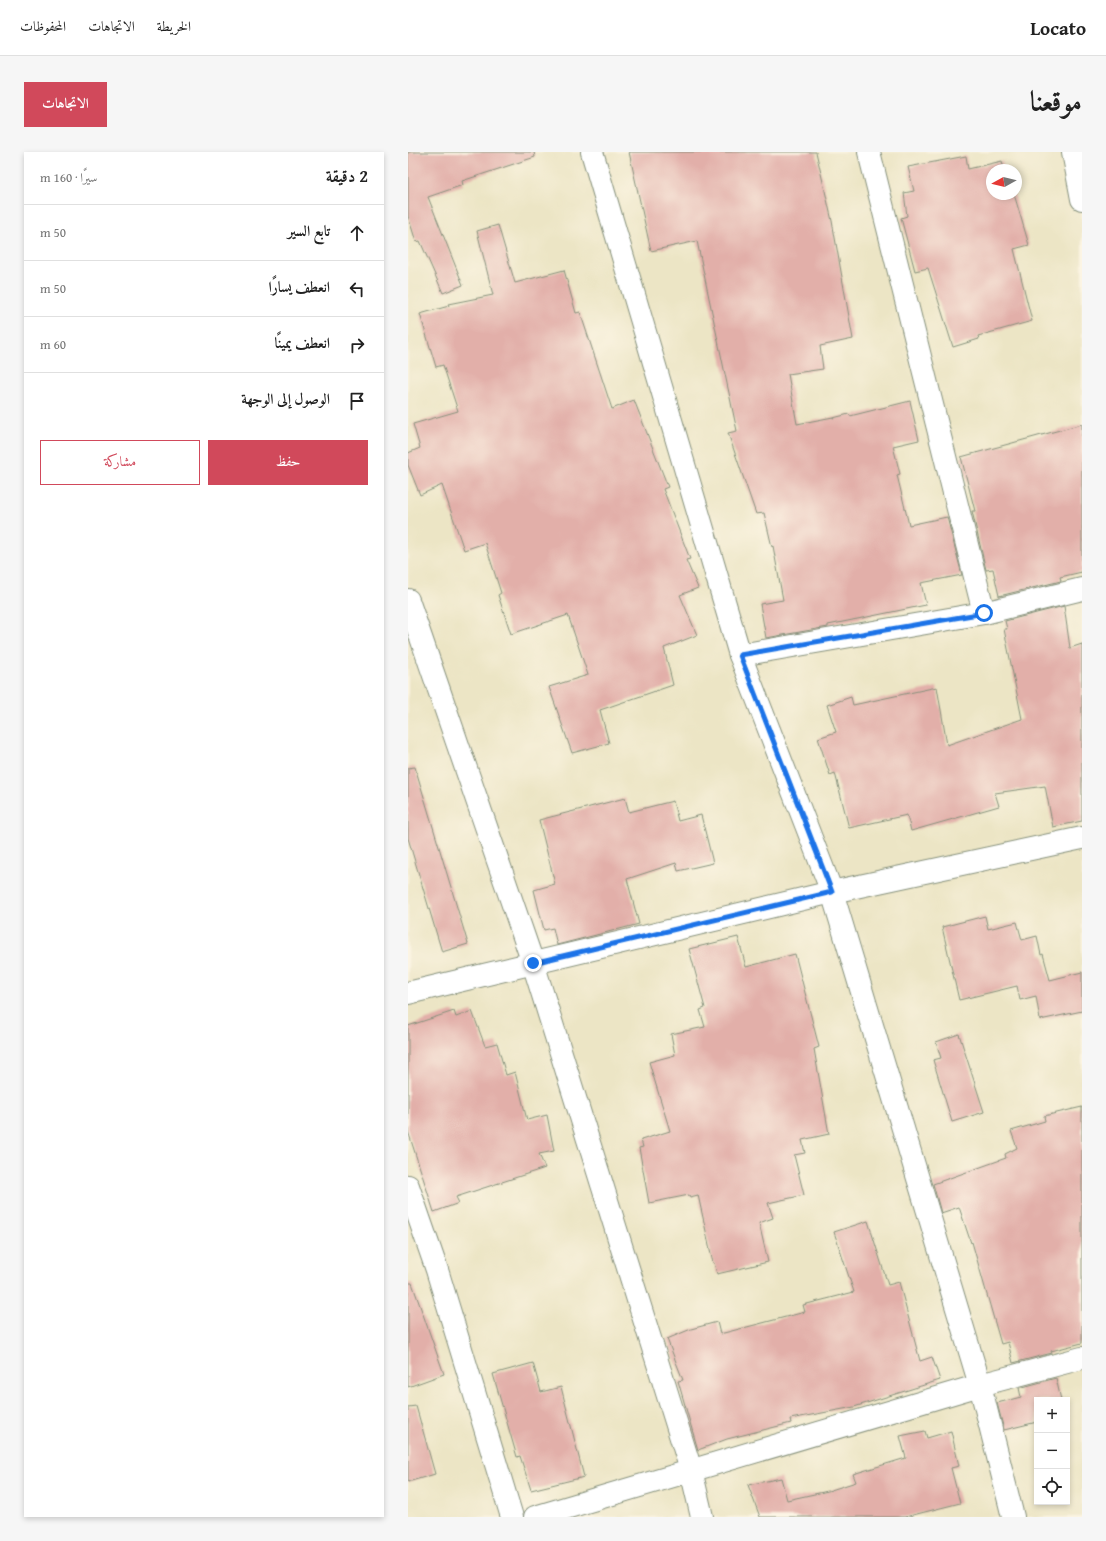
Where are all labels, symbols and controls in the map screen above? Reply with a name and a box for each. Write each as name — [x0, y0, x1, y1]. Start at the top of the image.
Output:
text: Locato — [1030, 14, 1086, 42]
text: المحفوظات — [20, 16, 66, 36]
text: الاتجاهات — [88, 16, 135, 36]
text: الخريطة — [157, 16, 191, 36]
text: موقعنا — [1030, 80, 1082, 121]
button: الاتجاهات — [24, 82, 107, 127]
text: 2 دقيقة — [326, 163, 368, 188]
north arrow — [986, 164, 1022, 200]
text: سيرًا · 160 m — [40, 168, 98, 187]
text: تابع السير — [288, 220, 330, 241]
icon: ahead — [346, 222, 368, 244]
text: 50 m — [40, 223, 66, 242]
text: انعطف يسارًا — [268, 276, 330, 297]
icon: left — [346, 278, 368, 300]
text: 50 m — [40, 279, 66, 298]
text: انعطف يمينًا — [274, 332, 330, 353]
icon: right — [346, 334, 368, 356]
text: 60 m — [40, 335, 66, 354]
text: الوصول إلى الوجهة — [241, 388, 330, 409]
icon: arrive — [346, 390, 368, 412]
button: مشاركة — [40, 440, 200, 485]
button: حفظ — [208, 440, 368, 485]
route start — [975, 604, 993, 622]
route end — [524, 954, 542, 972]
map controls — [1034, 1397, 1070, 1505]
button: + — [1034, 1397, 1070, 1433]
button: − — [1034, 1433, 1070, 1469]
button: locate — [1034, 1469, 1070, 1505]

